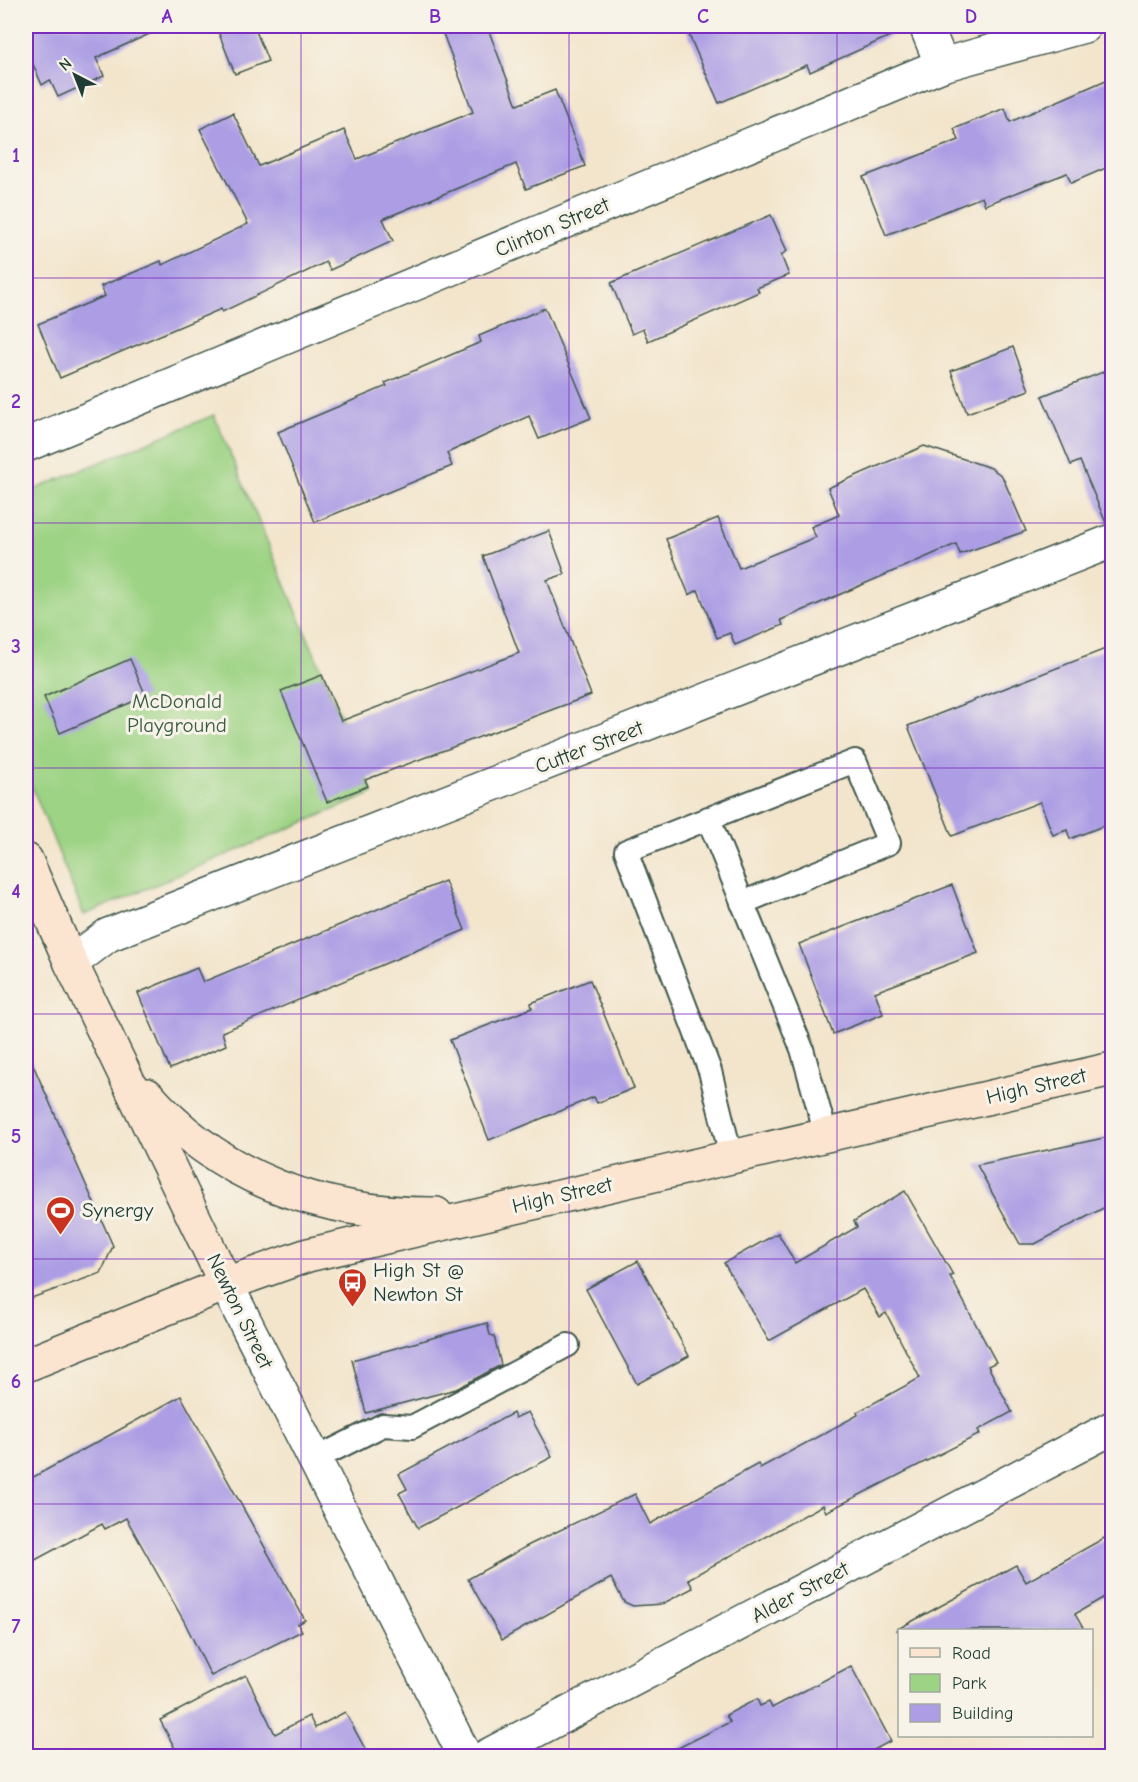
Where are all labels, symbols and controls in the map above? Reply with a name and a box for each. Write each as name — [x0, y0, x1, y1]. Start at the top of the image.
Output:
text: A — [161, 5, 173, 28]
text: B — [429, 5, 441, 28]
text: C — [697, 5, 709, 28]
text: D — [965, 5, 977, 28]
north arrow — [45, 45, 105, 105]
text: N — [56, 54, 76, 75]
text: 1 — [12, 144, 20, 167]
street label: Clinton Street — [491, 192, 614, 262]
text: 2 — [11, 390, 21, 413]
text: 3 — [11, 635, 21, 658]
park label: McDonald Playground — [127, 689, 227, 737]
street label: Cutter Street — [532, 715, 647, 779]
text: 4 — [11, 880, 21, 903]
street label: High Street — [984, 1063, 1089, 1109]
text: 5 — [11, 1125, 21, 1148]
street label: High Street — [510, 1172, 615, 1218]
sports icon: Synergy — [45, 1194, 77, 1236]
place label: Synergy — [82, 1198, 154, 1222]
street label: Newton Street — [202, 1250, 279, 1373]
place label: High St @ Newton St — [373, 1258, 464, 1306]
bus stop icon: High St @ Newton St — [336, 1266, 368, 1308]
text: 6 — [11, 1370, 21, 1393]
street label: Alder Street — [747, 1556, 853, 1628]
text: 7 — [12, 1615, 21, 1638]
legend — [898, 1629, 1093, 1737]
text: Road — [952, 1643, 991, 1664]
text: Park — [952, 1673, 987, 1694]
text: Building — [952, 1703, 1014, 1724]

